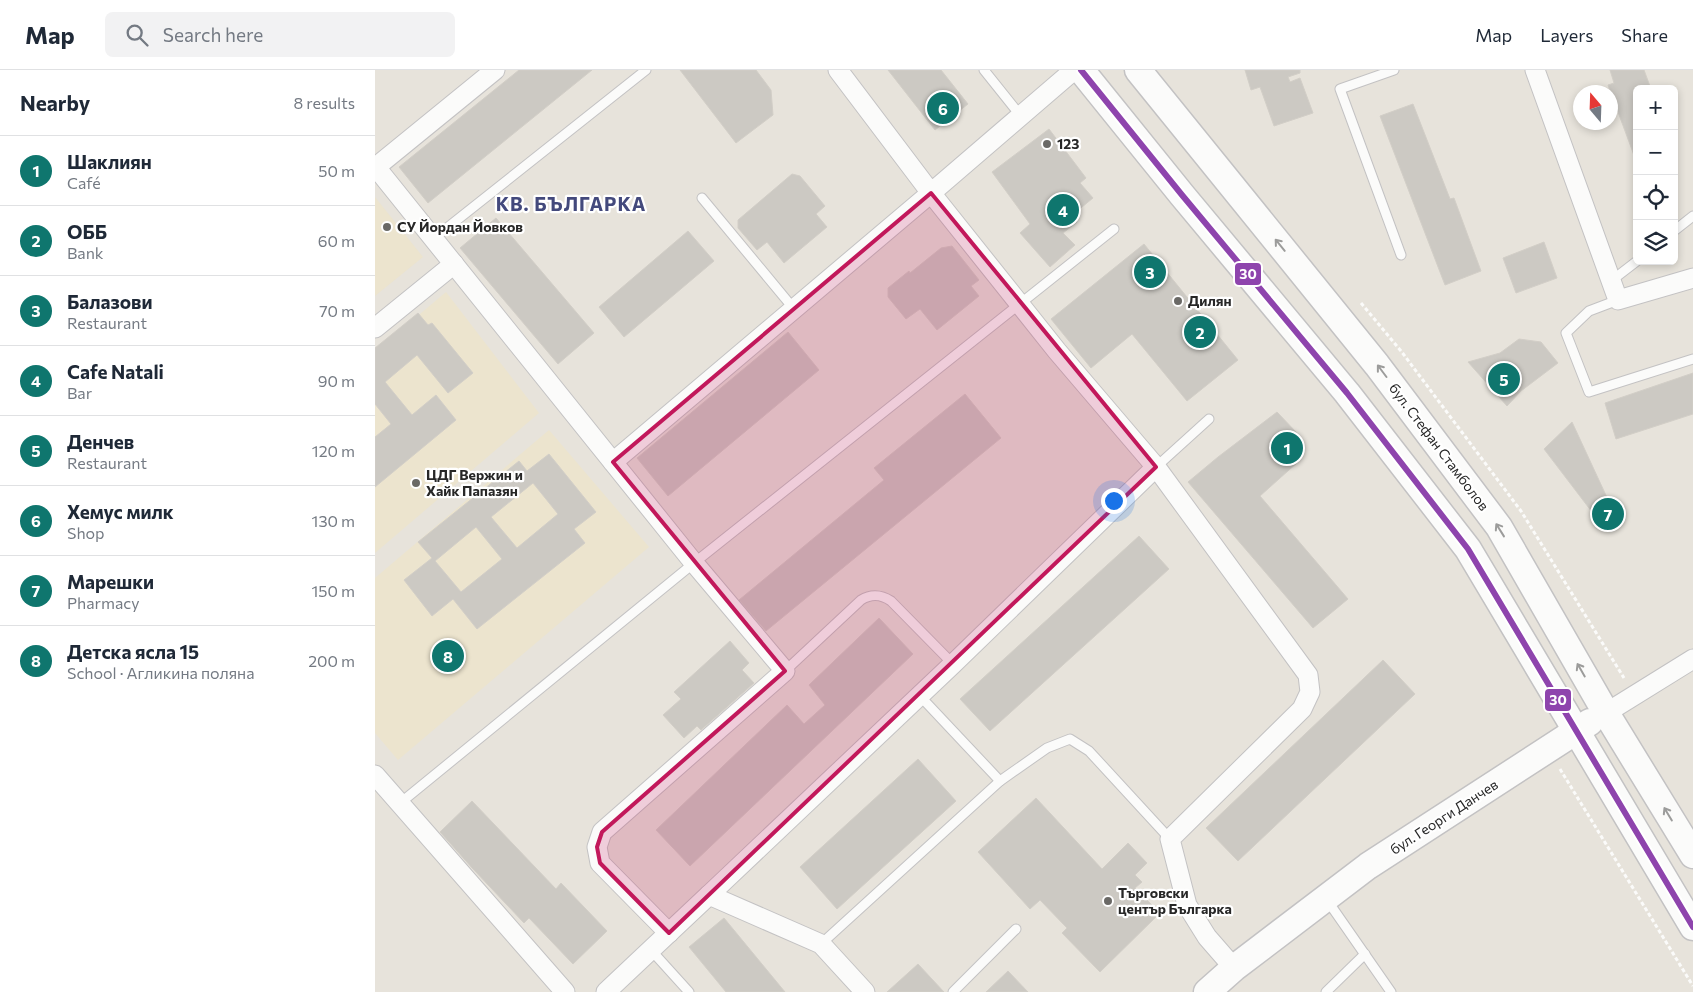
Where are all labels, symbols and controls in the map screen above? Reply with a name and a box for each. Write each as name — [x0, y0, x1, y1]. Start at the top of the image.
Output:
search box — [105, 12, 455, 57]
text: Map — [25, 20, 75, 49]
icon: search — [123, 21, 151, 49]
text: Search here — [163, 23, 263, 46]
text: Map — [1475, 24, 1512, 46]
text: Layers — [1540, 24, 1593, 46]
text: Share — [1621, 24, 1668, 46]
north arrow — [1573, 85, 1618, 130]
map controls — [1633, 85, 1678, 265]
button: + — [1633, 85, 1678, 130]
pin: 6 — [927, 89, 959, 127]
text: Nearby — [20, 90, 90, 115]
text: 8 results — [294, 93, 355, 112]
button: − — [1633, 130, 1678, 175]
place label: 123 — [1057, 135, 1079, 152]
marker: 123 — [1041, 138, 1053, 150]
text: Шаклиян — [67, 150, 152, 173]
text: 1 — [32, 161, 40, 180]
text: 50 m — [318, 161, 355, 180]
text: Café — [67, 173, 101, 192]
button: locate — [1633, 175, 1678, 220]
pin: 4 — [1047, 191, 1079, 229]
district label: КВ. БЪЛГАРКА — [496, 192, 646, 215]
place label: СУ Йордан Йовков — [397, 218, 523, 235]
text: ОББ — [67, 220, 107, 243]
button: layers — [1633, 220, 1678, 265]
marker: СУ Йордан Йовков — [381, 221, 393, 233]
text: 2 — [31, 231, 41, 250]
text: 60 m — [318, 231, 355, 250]
one-way arrow — [1275, 239, 1286, 252]
text: Bank — [67, 243, 104, 262]
pin: 3 — [1134, 253, 1166, 291]
line badge: 30 — [1234, 262, 1262, 286]
text: 30 — [1239, 265, 1257, 282]
text: Балазови — [67, 290, 153, 313]
place label: Дилян — [1188, 292, 1232, 309]
marker: Дилян — [1172, 295, 1184, 307]
text: 3 — [31, 301, 41, 320]
text: 70 m — [319, 301, 355, 320]
text: Restaurant — [67, 313, 147, 332]
pin: 2 — [1184, 313, 1216, 351]
text: Cafe Natali — [67, 360, 164, 383]
pin: 5 — [1488, 360, 1520, 398]
one-way arrow — [1377, 364, 1387, 378]
text: 4 — [31, 371, 41, 390]
text: 90 m — [318, 371, 355, 390]
street label: бул. Стефан Стамболов — [1386, 380, 1493, 514]
text: Bar — [67, 383, 92, 402]
pin: 1 — [1271, 429, 1303, 467]
text: Денчев — [67, 430, 134, 453]
text: 5 — [31, 441, 41, 460]
text: 120 m — [312, 441, 355, 460]
text: Restaurant — [67, 453, 147, 472]
place label: ЦДГ Вержин и Хайк Папазян — [426, 466, 523, 499]
marker: ЦДГ Вержин и Хайк Папазян — [410, 477, 422, 489]
your location — [1101, 488, 1127, 514]
pin: 7 — [1592, 495, 1624, 533]
text: Хемус милк — [67, 500, 174, 523]
text: 6 — [31, 511, 41, 530]
text: 130 m — [312, 511, 355, 530]
text: Shop — [67, 523, 105, 542]
one-way arrow — [1495, 523, 1505, 537]
text: Марешки — [67, 570, 154, 593]
text: 7 — [32, 581, 40, 600]
text: 150 m — [312, 581, 355, 600]
text: Pharmacy — [67, 593, 140, 612]
pin: 8 — [432, 637, 464, 675]
text: Детска ясла 15 — [67, 640, 199, 663]
text: 8 — [31, 651, 41, 670]
text: 200 m — [308, 651, 355, 670]
text: School · Агликина поляна — [67, 663, 255, 682]
one-way arrow — [1576, 664, 1586, 678]
line badge: 30 — [1544, 688, 1572, 712]
text: 30 — [1549, 691, 1567, 708]
street label: бул. Георги Данчев — [1387, 775, 1501, 858]
one-way arrow — [1662, 807, 1672, 821]
place label: Търговски център Българка — [1118, 884, 1232, 917]
marker: Търговски център Българка — [1102, 895, 1114, 907]

